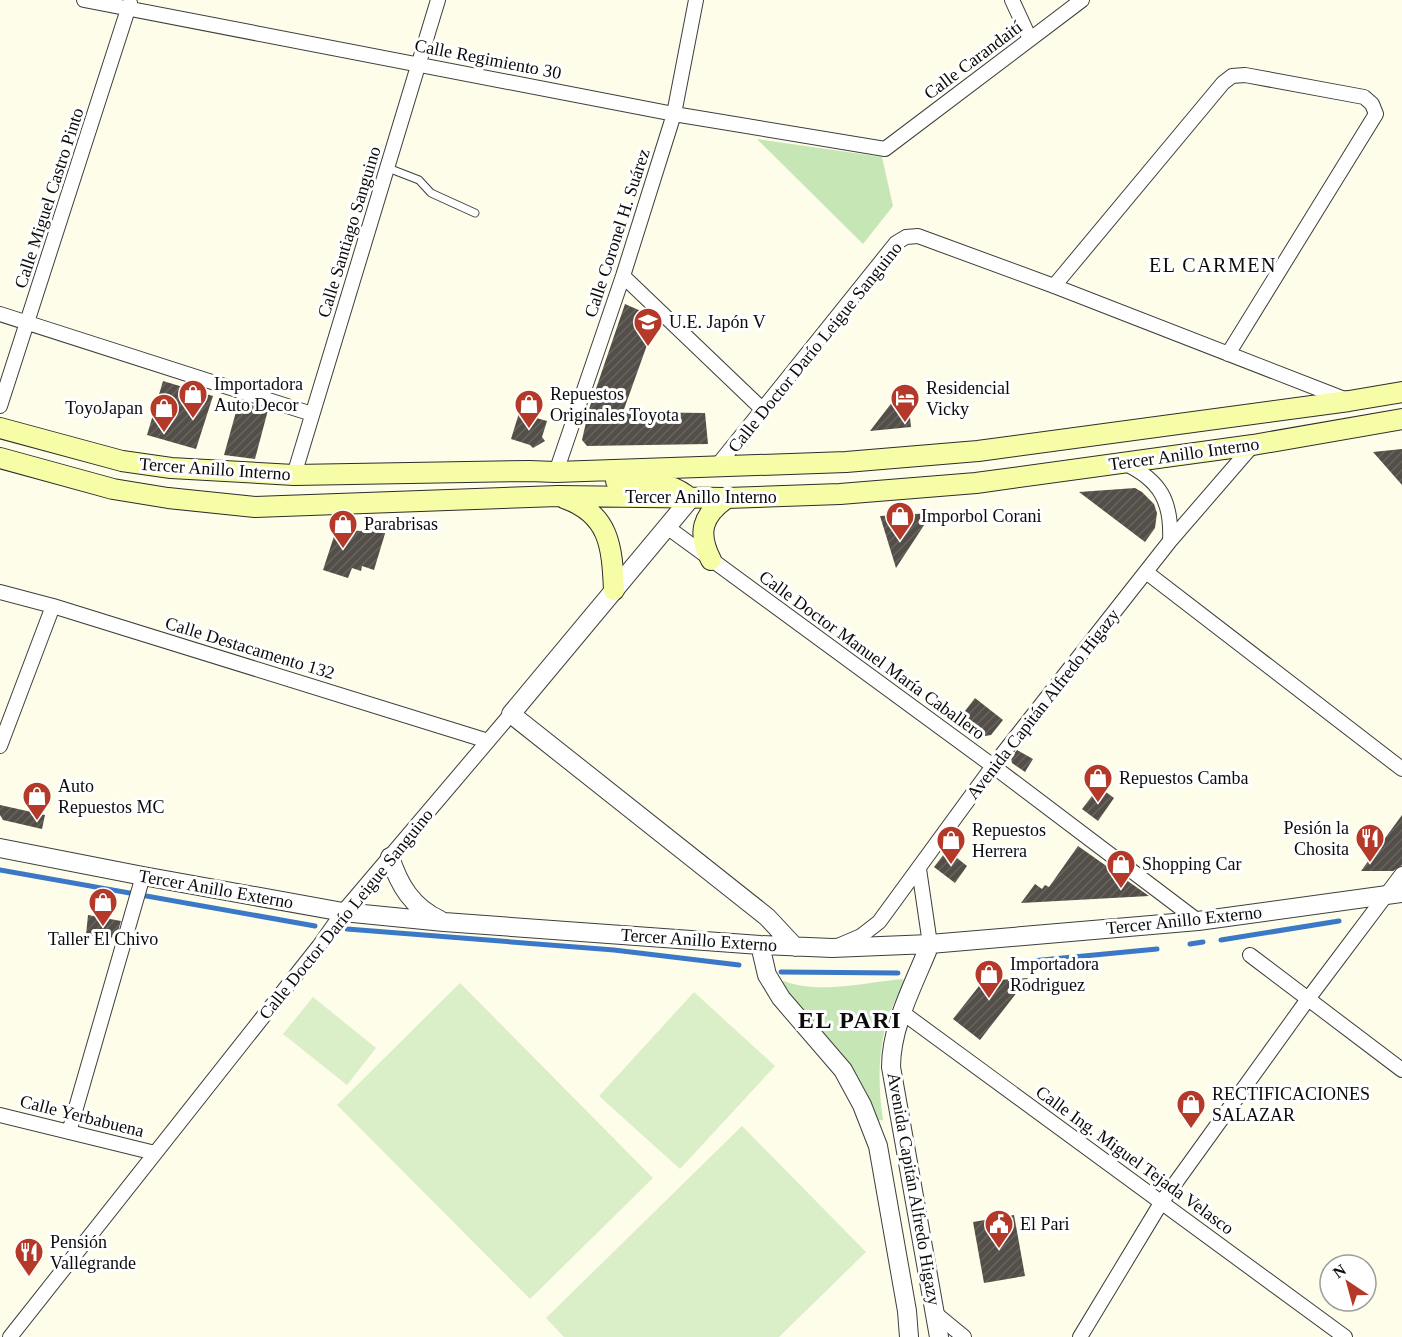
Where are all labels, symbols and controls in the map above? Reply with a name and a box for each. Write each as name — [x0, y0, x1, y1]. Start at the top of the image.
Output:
street label: Calle Carandaití — [920, 17, 1026, 103]
street label: Calle Regimiento 30 — [413, 35, 563, 83]
street label: Calle Miguel Castro Pinto — [10, 105, 88, 291]
street label: Calle Santiago Sanguino — [313, 144, 385, 320]
street label: Calle Coronel H. Suárez — [580, 146, 654, 320]
street label: Calle Doctor Darío Leigue Sanguino — [724, 238, 906, 456]
district label: EL CARMEN — [1149, 254, 1277, 276]
school or university icon: U.E. Japón V — [632, 306, 664, 348]
place label: U.E. Japón V — [669, 312, 766, 332]
place label: Importadora Auto Decor — [214, 374, 303, 415]
shop icon: Importadora Auto Decor — [177, 378, 209, 420]
place label: Residencial Vicky — [926, 378, 1010, 419]
hotel icon: Residencial Vicky — [889, 382, 921, 424]
place label: Repuestos Originales Toyota — [550, 384, 679, 425]
shop icon: Repuestos Originales Toyota — [513, 388, 545, 430]
shop icon: ToyoJapan — [148, 392, 180, 434]
place label: ToyoJapan — [65, 398, 143, 418]
street label: Tercer Anillo Interno — [1108, 434, 1260, 474]
street label: Tercer Anillo Interno — [139, 454, 291, 484]
street label: Tercer Anillo Interno — [625, 487, 777, 507]
shop icon: Imporbol Corani — [884, 500, 916, 542]
place label: Imporbol Corani — [921, 506, 1041, 526]
shop icon: Parabrisas — [327, 508, 359, 550]
place label: Parabrisas — [364, 514, 438, 534]
street label: Calle Doctor Manuel María Caballero — [755, 566, 989, 744]
street label: Avenida Capitán Alfredo Higazy — [962, 605, 1124, 803]
street label: Calle Destacamento 132 — [163, 613, 337, 683]
shop icon: Repuestos Camba — [1082, 762, 1114, 804]
place label: Repuestos Camba — [1119, 768, 1248, 788]
place label: Auto Repuestos MC — [58, 776, 165, 817]
shop icon: Auto Repuestos MC — [21, 780, 53, 822]
street label: Calle Doctor Darío Leigue Sanguino — [255, 805, 437, 1023]
place label: Pesión la Chosita — [1284, 818, 1349, 859]
place label: Repuestos Herrera — [972, 820, 1046, 861]
restaurant icon: Pesión la Chosita — [1354, 822, 1386, 864]
shop icon: Repuestos Herrera — [935, 824, 967, 866]
shop icon: Shopping Car — [1105, 848, 1137, 890]
place label: Shopping Car — [1142, 854, 1242, 874]
street label: Tercer Anillo Externo — [137, 866, 295, 912]
shop icon: Taller El Chivo — [87, 886, 119, 928]
street label: Tercer Anillo Externo — [1105, 902, 1263, 938]
street label: Tercer Anillo Externo — [620, 925, 778, 955]
place label: Taller El Chivo — [48, 929, 158, 949]
place label: Importadora Rodriguez — [1010, 954, 1099, 995]
shop icon: Importadora Rodriguez — [973, 958, 1005, 1000]
district label: EL PARI — [798, 1007, 902, 1033]
street label: Avenida Capitán Alfredo Higazy — [884, 1071, 944, 1307]
street label: Calle Ing. Miguel Tejada Velasco — [1032, 1082, 1238, 1238]
place label: RECTIFICACIONES SALAZAR — [1212, 1084, 1370, 1125]
shop icon: RECTIFICACIONES SALAZAR — [1175, 1088, 1207, 1130]
street label: Calle Yerbabuena — [18, 1091, 146, 1141]
public building icon: El Pari — [983, 1208, 1015, 1250]
place label: El Pari — [1020, 1214, 1070, 1234]
place label: Pensión Vallegrande — [50, 1232, 136, 1273]
restaurant icon: Pensión Vallegrande — [13, 1236, 45, 1278]
north arrow — [1318, 1253, 1378, 1313]
text: N — [1330, 1261, 1350, 1282]

